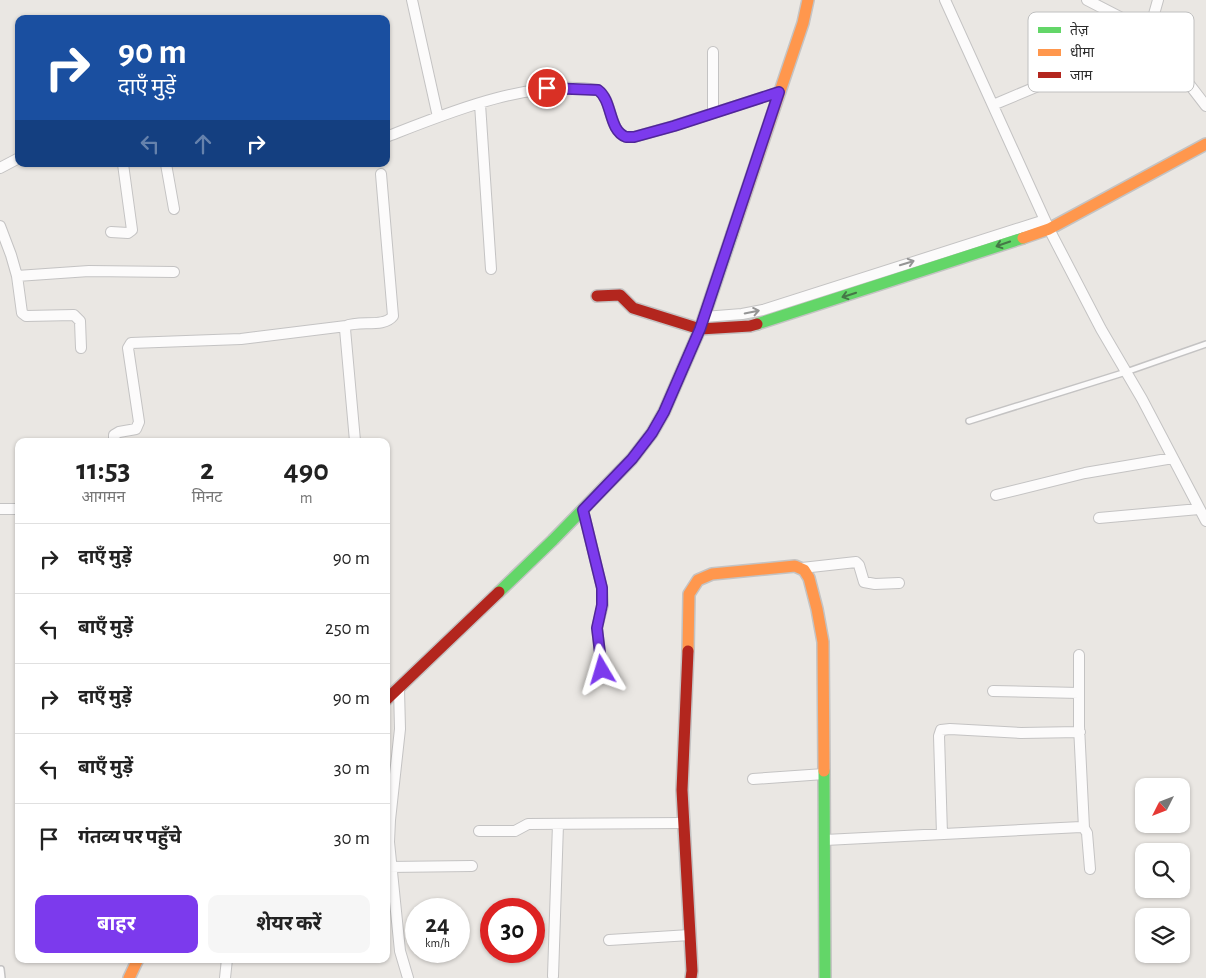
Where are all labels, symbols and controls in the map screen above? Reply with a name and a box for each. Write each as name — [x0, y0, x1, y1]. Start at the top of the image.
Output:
legend — [1028, 12, 1194, 92]
text: तेज़ — [1070, 21, 1089, 38]
icon: right — [35, 35, 100, 100]
text: 90 m — [118, 35, 187, 70]
text: धीमा — [1070, 44, 1095, 60]
pin — [526, 67, 568, 109]
text: जाम — [1070, 69, 1093, 83]
icon: arrive — [533, 74, 561, 102]
text: दाएँ मुड़ें — [118, 76, 176, 98]
icon: left — [136, 130, 164, 158]
icon: ahead — [189, 130, 217, 158]
icon: right — [242, 130, 270, 158]
one-way arrow — [996, 240, 1011, 249]
one-way arrow — [899, 258, 915, 268]
one-way arrow — [841, 291, 857, 301]
one-way arrow — [744, 307, 760, 317]
text: 11:53 — [76, 455, 131, 485]
text: 2 — [200, 455, 214, 485]
text: 490 — [284, 456, 329, 486]
text: आगमन — [81, 489, 125, 505]
text: मिनट — [192, 489, 222, 505]
text: m — [300, 490, 313, 506]
icon: right — [35, 545, 63, 573]
text: दाएँ मुड़ें — [78, 548, 132, 567]
text: 90 m — [333, 549, 370, 568]
icon: left — [35, 615, 63, 643]
text: बाएँ मुड़ें — [78, 618, 133, 637]
text: 250 m — [325, 619, 370, 638]
position arrow — [575, 643, 627, 695]
icon: right — [35, 685, 63, 713]
text: दाएँ मुड़ें — [78, 688, 132, 707]
text: 90 m — [333, 689, 370, 708]
icon: left — [35, 755, 63, 783]
text: बाएँ मुड़ें — [78, 758, 133, 777]
text: 30 m — [334, 759, 370, 778]
north arrow — [1135, 778, 1190, 832]
map controls — [1135, 778, 1190, 963]
icon: arrive — [35, 825, 63, 853]
text: गंतव्य पर पहुँचे — [78, 828, 181, 847]
text: 30 m — [334, 829, 370, 848]
button: search — [1135, 843, 1190, 898]
button: बाहर — [35, 895, 198, 953]
button: शेयर करें — [208, 895, 370, 953]
speed limit sign: 30 — [480, 898, 545, 963]
button: layers — [1135, 908, 1190, 963]
text: 24 — [425, 912, 450, 937]
text: km/h — [425, 937, 450, 949]

